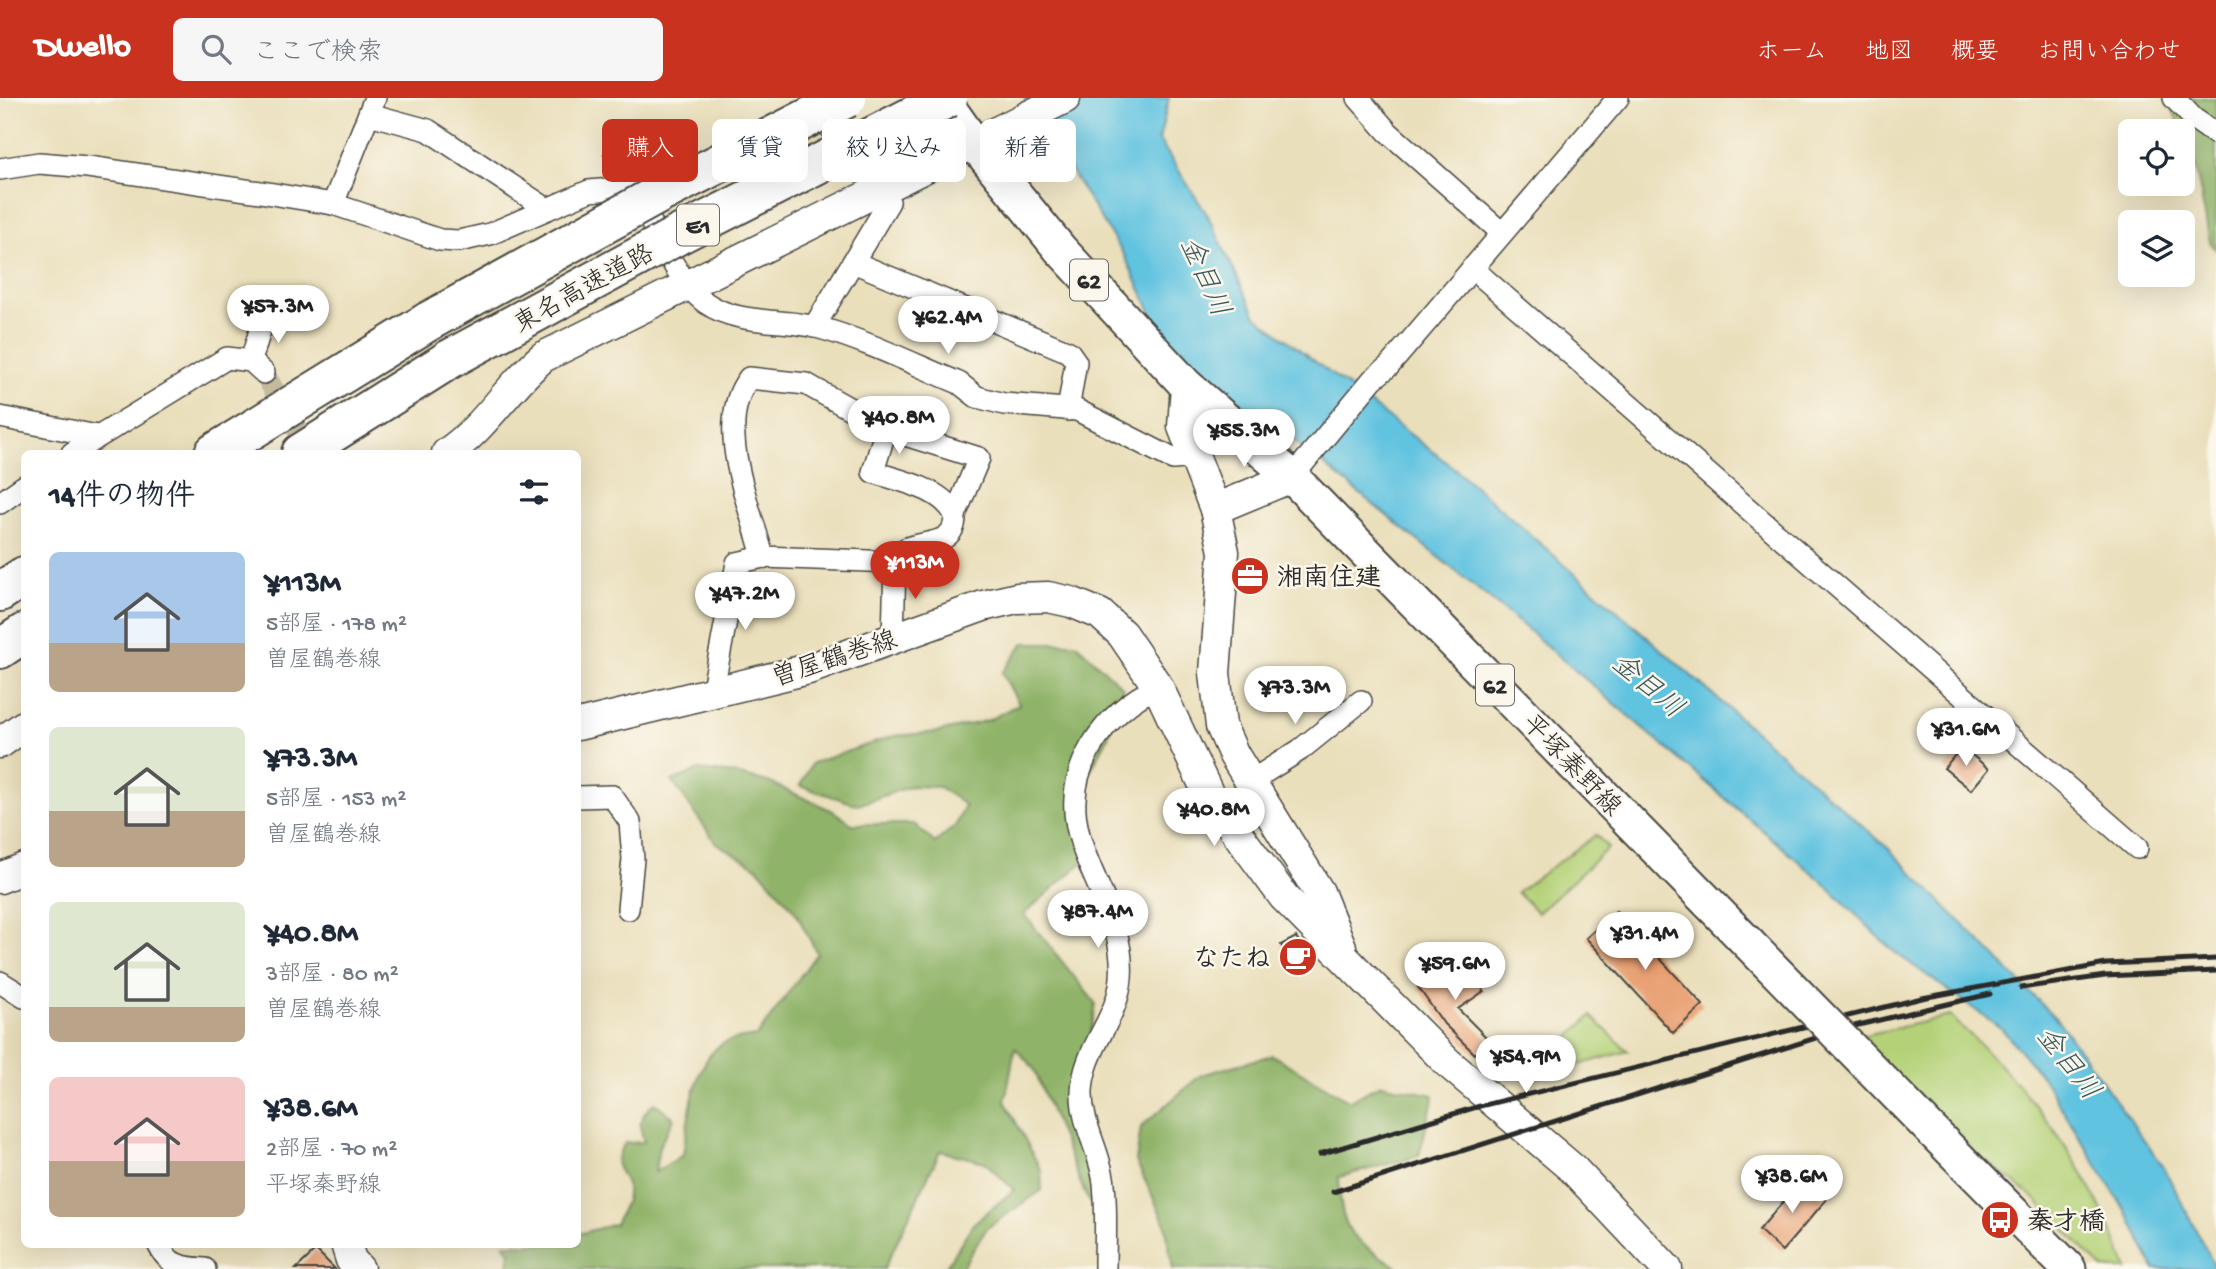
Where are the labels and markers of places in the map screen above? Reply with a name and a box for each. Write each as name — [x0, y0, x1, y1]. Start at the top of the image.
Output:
pin: ¥57.3M — [221, 286, 335, 345]
pin: ¥62.4M — [891, 296, 1005, 356]
pin: ¥40.8M — [842, 396, 956, 456]
pin: ¥55.3M — [1187, 410, 1301, 469]
pin: ¥113M — [866, 542, 964, 601]
office icon: 湘南住建 — [1229, 555, 1271, 597]
place label: 湘南住建 — [1277, 563, 1381, 596]
pin: ¥47.2M — [688, 573, 802, 632]
pin: ¥73.3M — [1238, 666, 1352, 726]
pin: ¥31.6M — [1909, 708, 2023, 768]
pin: ¥40.8M — [1157, 788, 1271, 848]
pin: ¥87.4M — [1041, 890, 1155, 950]
pin: ¥31.4M — [1588, 912, 1702, 972]
cafe icon: なたね — [1277, 936, 1319, 978]
pin: ¥59.6M — [1398, 942, 1512, 1002]
place label: なたね — [1193, 945, 1271, 977]
pin: ¥54.9M — [1469, 1035, 1583, 1095]
pin: ¥38.6M — [1735, 1156, 1849, 1215]
bus stop icon: 秦才橋 — [1979, 1199, 2021, 1241]
place label: 秦才橋 — [2027, 1207, 2105, 1240]

